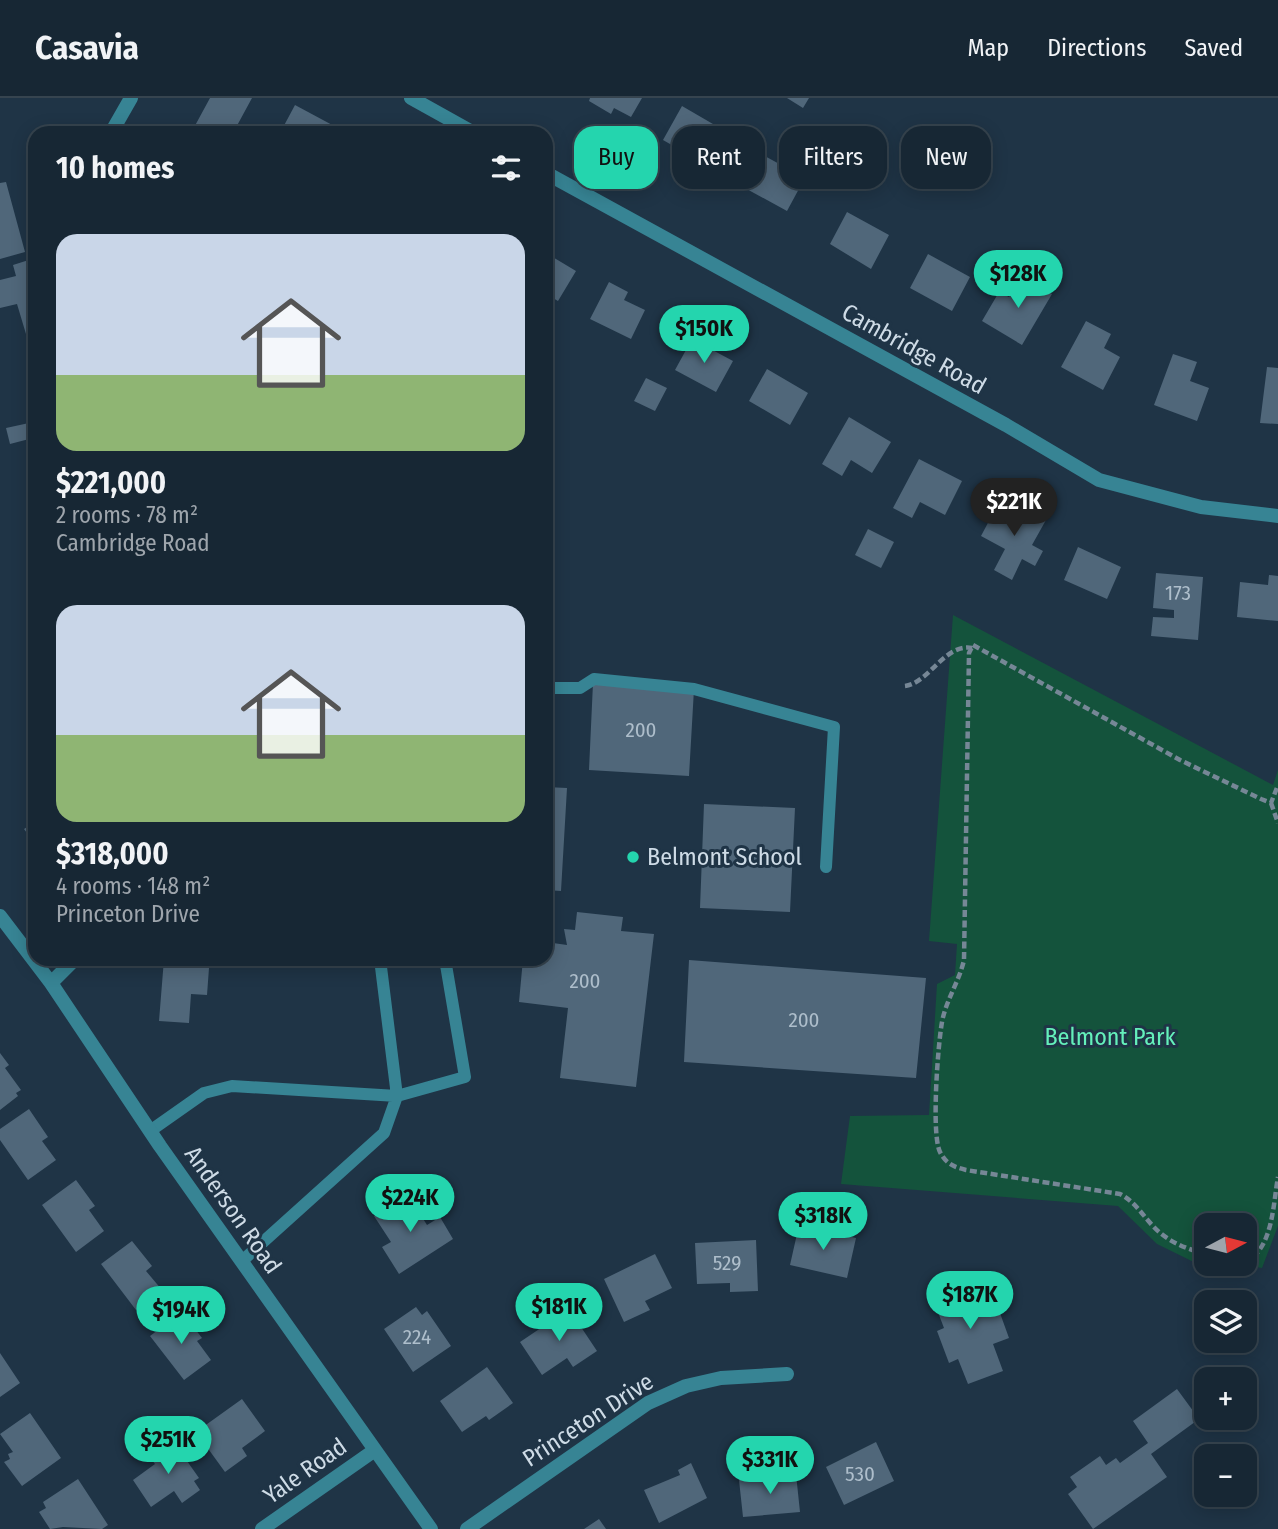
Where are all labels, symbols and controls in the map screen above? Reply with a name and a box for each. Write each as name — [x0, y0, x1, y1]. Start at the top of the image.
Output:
text: Casavia — [35, 28, 139, 68]
text: Map — [968, 34, 1009, 62]
text: Directions — [1047, 34, 1146, 62]
text: Saved — [1184, 34, 1243, 62]
chip: Buy — [574, 126, 658, 189]
chip: Rent — [672, 126, 765, 189]
chip: Filters — [779, 126, 887, 189]
chip: New — [901, 126, 991, 189]
icon: filters — [487, 149, 525, 187]
text: 10 homes — [56, 150, 174, 186]
pin: $128K — [969, 250, 1067, 310]
text: $128K — [990, 259, 1046, 287]
icon: home — [228, 280, 354, 406]
street label: Cambridge Road — [837, 298, 991, 400]
pin: $150K — [655, 306, 753, 365]
text: $150K — [675, 314, 733, 342]
text: $221,000 — [56, 465, 166, 501]
pin: $221K — [965, 478, 1063, 538]
text: $221K — [986, 487, 1042, 515]
text: 2 rooms · 78 m² — [56, 501, 198, 529]
text: Cambridge Road — [56, 529, 210, 557]
house number: 173 — [1165, 580, 1191, 606]
icon: home — [228, 651, 354, 777]
house number: 200 — [625, 717, 657, 743]
text: $318,000 — [56, 836, 169, 872]
place label: Belmont School — [647, 843, 802, 871]
marker: Belmont School — [625, 849, 641, 865]
text: 4 rooms · 148 m² — [56, 872, 210, 900]
text: Princeton Drive — [56, 900, 200, 928]
house number: 200 — [569, 968, 601, 994]
house number: 200 — [788, 1007, 820, 1033]
park label: Belmont Park — [1044, 1023, 1176, 1051]
street label: Anderson Road — [179, 1141, 287, 1279]
pin: $224K — [361, 1174, 459, 1234]
text: $224K — [381, 1183, 439, 1211]
pin: $318K — [774, 1192, 872, 1252]
text: $318K — [794, 1201, 852, 1229]
north arrow — [1194, 1213, 1256, 1276]
map controls — [1194, 1213, 1257, 1507]
house number: 529 — [713, 1250, 741, 1276]
pin: $187K — [921, 1272, 1019, 1331]
text: $187K — [942, 1280, 998, 1308]
pin: $181K — [510, 1284, 608, 1343]
pin: $194K — [132, 1286, 230, 1346]
button: layers — [1194, 1290, 1257, 1353]
text: $181K — [531, 1292, 587, 1320]
text: $194K — [152, 1295, 210, 1323]
house number: 224 — [403, 1324, 431, 1350]
street label: Princeton Drive — [517, 1367, 659, 1473]
button: + — [1194, 1367, 1257, 1430]
pin: $251K — [119, 1416, 217, 1476]
text: $251K — [140, 1425, 196, 1453]
street label: Yale Road — [258, 1432, 352, 1510]
pin: $331K — [721, 1436, 819, 1496]
button: − — [1194, 1444, 1257, 1507]
text: $331K — [742, 1445, 798, 1473]
house number: 530 — [845, 1461, 875, 1487]

